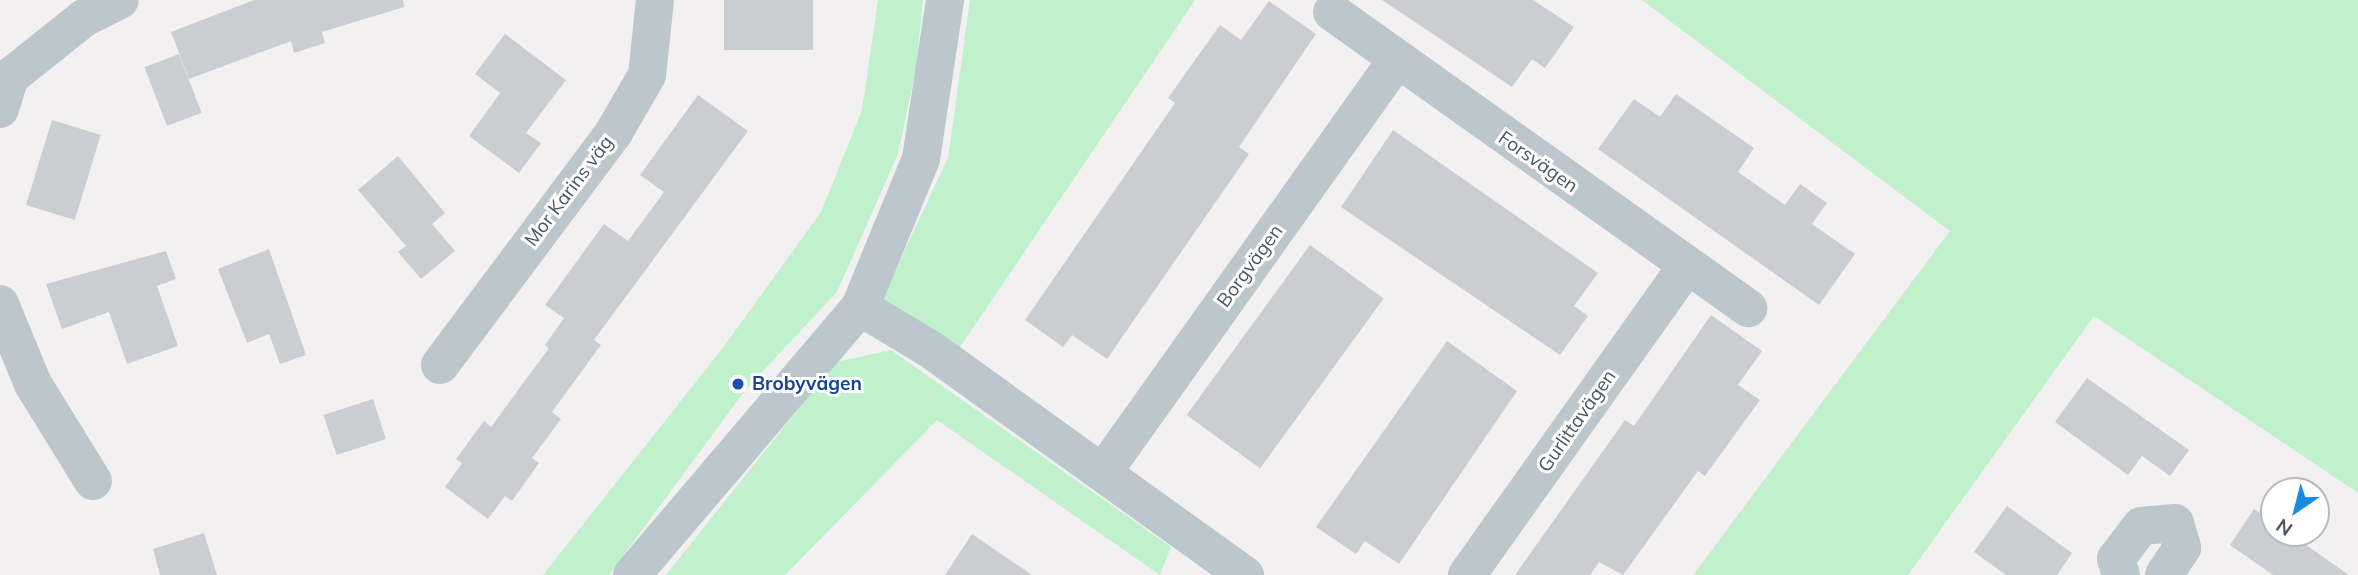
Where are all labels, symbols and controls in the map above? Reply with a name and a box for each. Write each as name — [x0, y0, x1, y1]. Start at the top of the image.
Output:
street label: Forsvägen — [1494, 126, 1582, 198]
street label: Mor Karins väg — [520, 131, 618, 251]
street label: Borgvägen — [1212, 220, 1288, 312]
street label: Gurlittavägen — [1533, 365, 1621, 477]
place label: Brobyvägen — [752, 373, 862, 395]
marker: Brobyvägen — [730, 376, 746, 392]
north arrow — [2260, 477, 2330, 547]
text: N — [2271, 514, 2297, 542]

